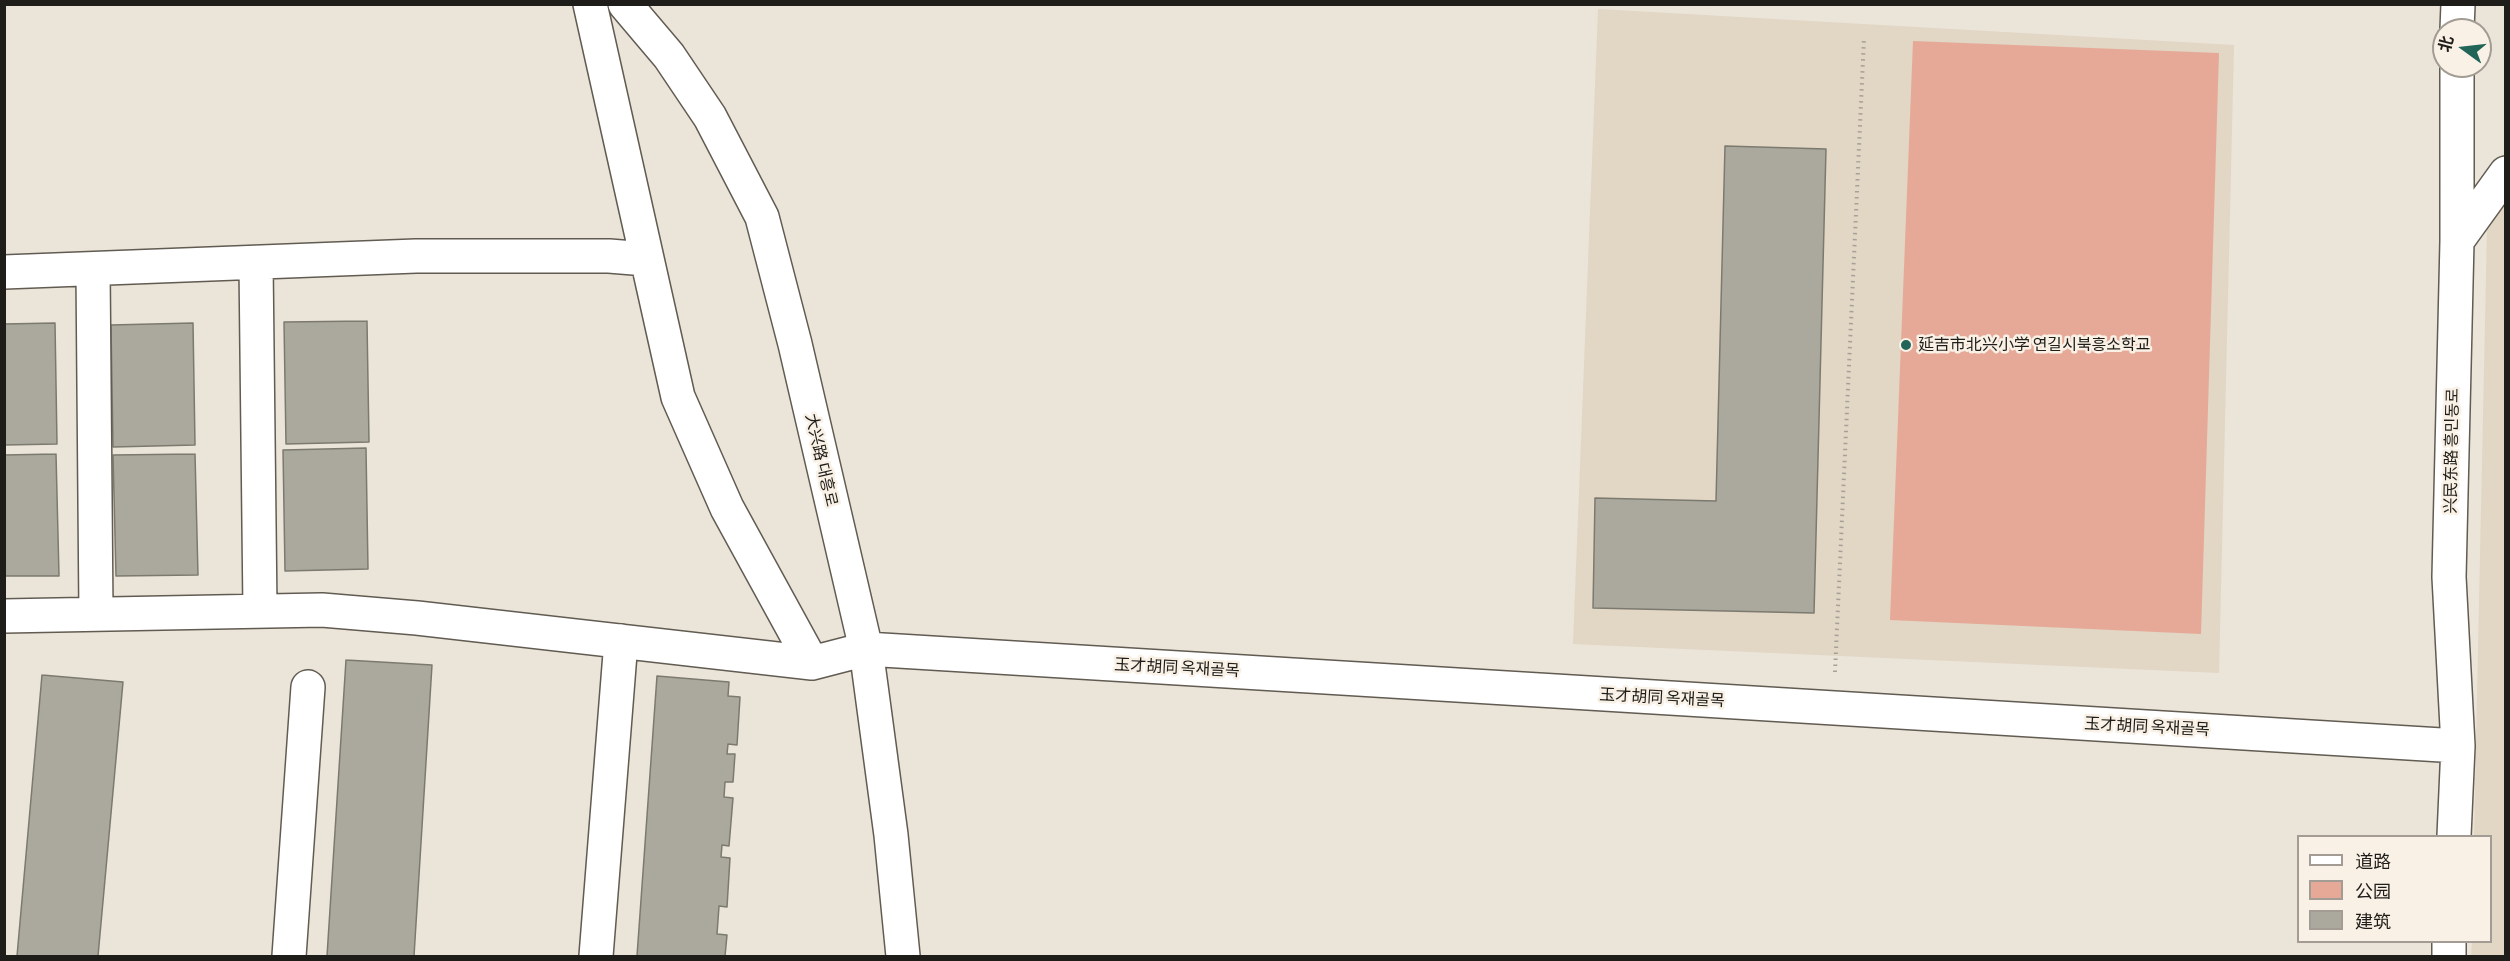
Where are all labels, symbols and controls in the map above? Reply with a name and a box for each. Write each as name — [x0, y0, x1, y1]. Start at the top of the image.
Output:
north arrow — [2432, 18, 2492, 78]
text: 北 — [2437, 34, 2456, 54]
place label: 延吉市北兴小学 연길시북흥소학교 — [1918, 335, 2150, 355]
marker: 延吉市北兴小学 연길시북흥소학교 — [1899, 338, 1913, 352]
street label: 兴民东路 흥민동로 — [2441, 388, 2463, 514]
street label: 大兴路 대흥로 — [801, 412, 841, 508]
street label: 玉才胡同 옥재골목 — [1114, 655, 1240, 681]
street label: 玉才胡同 옥재골목 — [1599, 685, 1725, 711]
street label: 玉才胡同 옥재골목 — [2084, 714, 2210, 740]
legend — [2297, 835, 2492, 943]
text: 道路 — [2355, 854, 2391, 872]
text: 公园 — [2355, 884, 2391, 902]
text: 建筑 — [2355, 914, 2391, 932]

